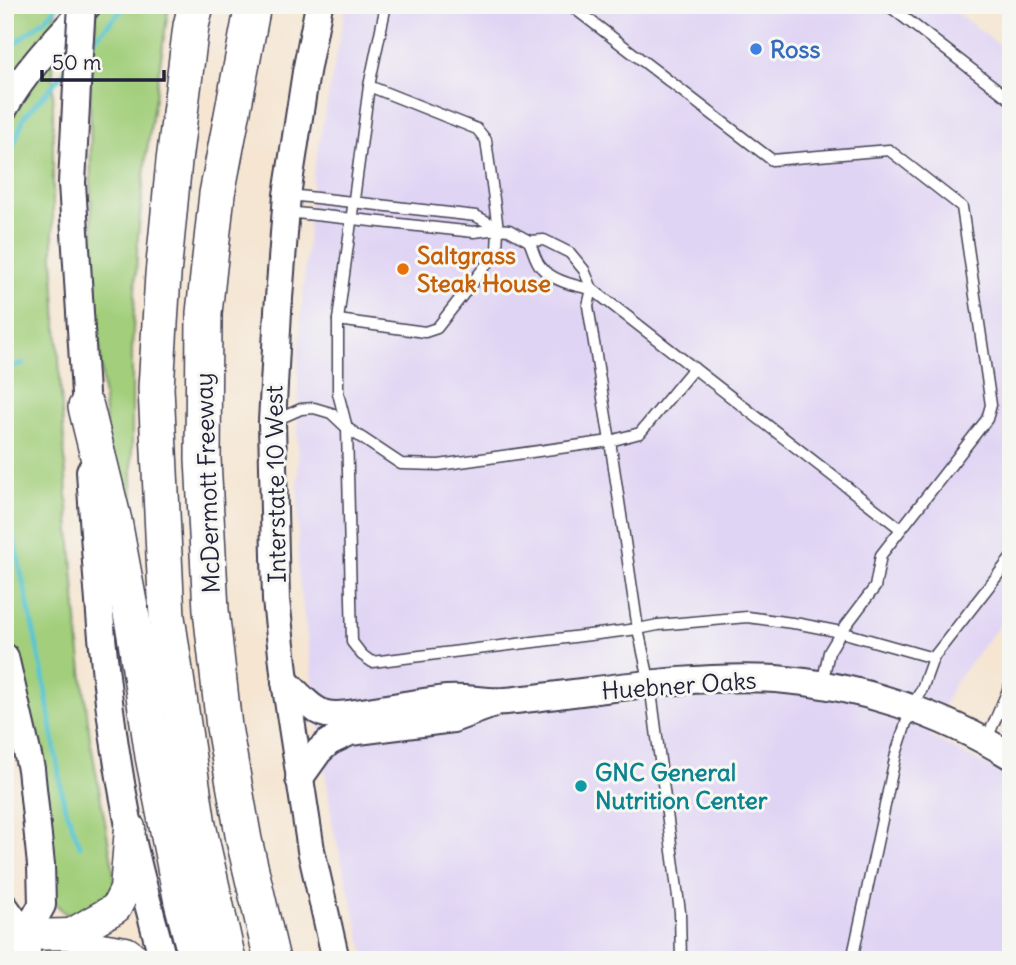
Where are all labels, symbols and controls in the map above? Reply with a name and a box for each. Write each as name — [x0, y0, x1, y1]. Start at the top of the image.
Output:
place label: Ross — [770, 34, 820, 64]
scale bar — [42, 38, 164, 82]
marker: Ross — [748, 41, 764, 57]
text: 50 m — [52, 49, 101, 76]
place label: Saltgrass Steak House — [417, 240, 551, 298]
marker: Saltgrass Steak House — [395, 261, 411, 277]
street label: McDermott Freeway — [188, 372, 226, 594]
street label: Interstate 10 West — [258, 385, 292, 583]
street label: Huebner Oaks — [601, 665, 757, 705]
place label: GNC General Nutrition Center — [595, 757, 768, 815]
marker: GNC General Nutrition Center — [573, 778, 589, 794]

